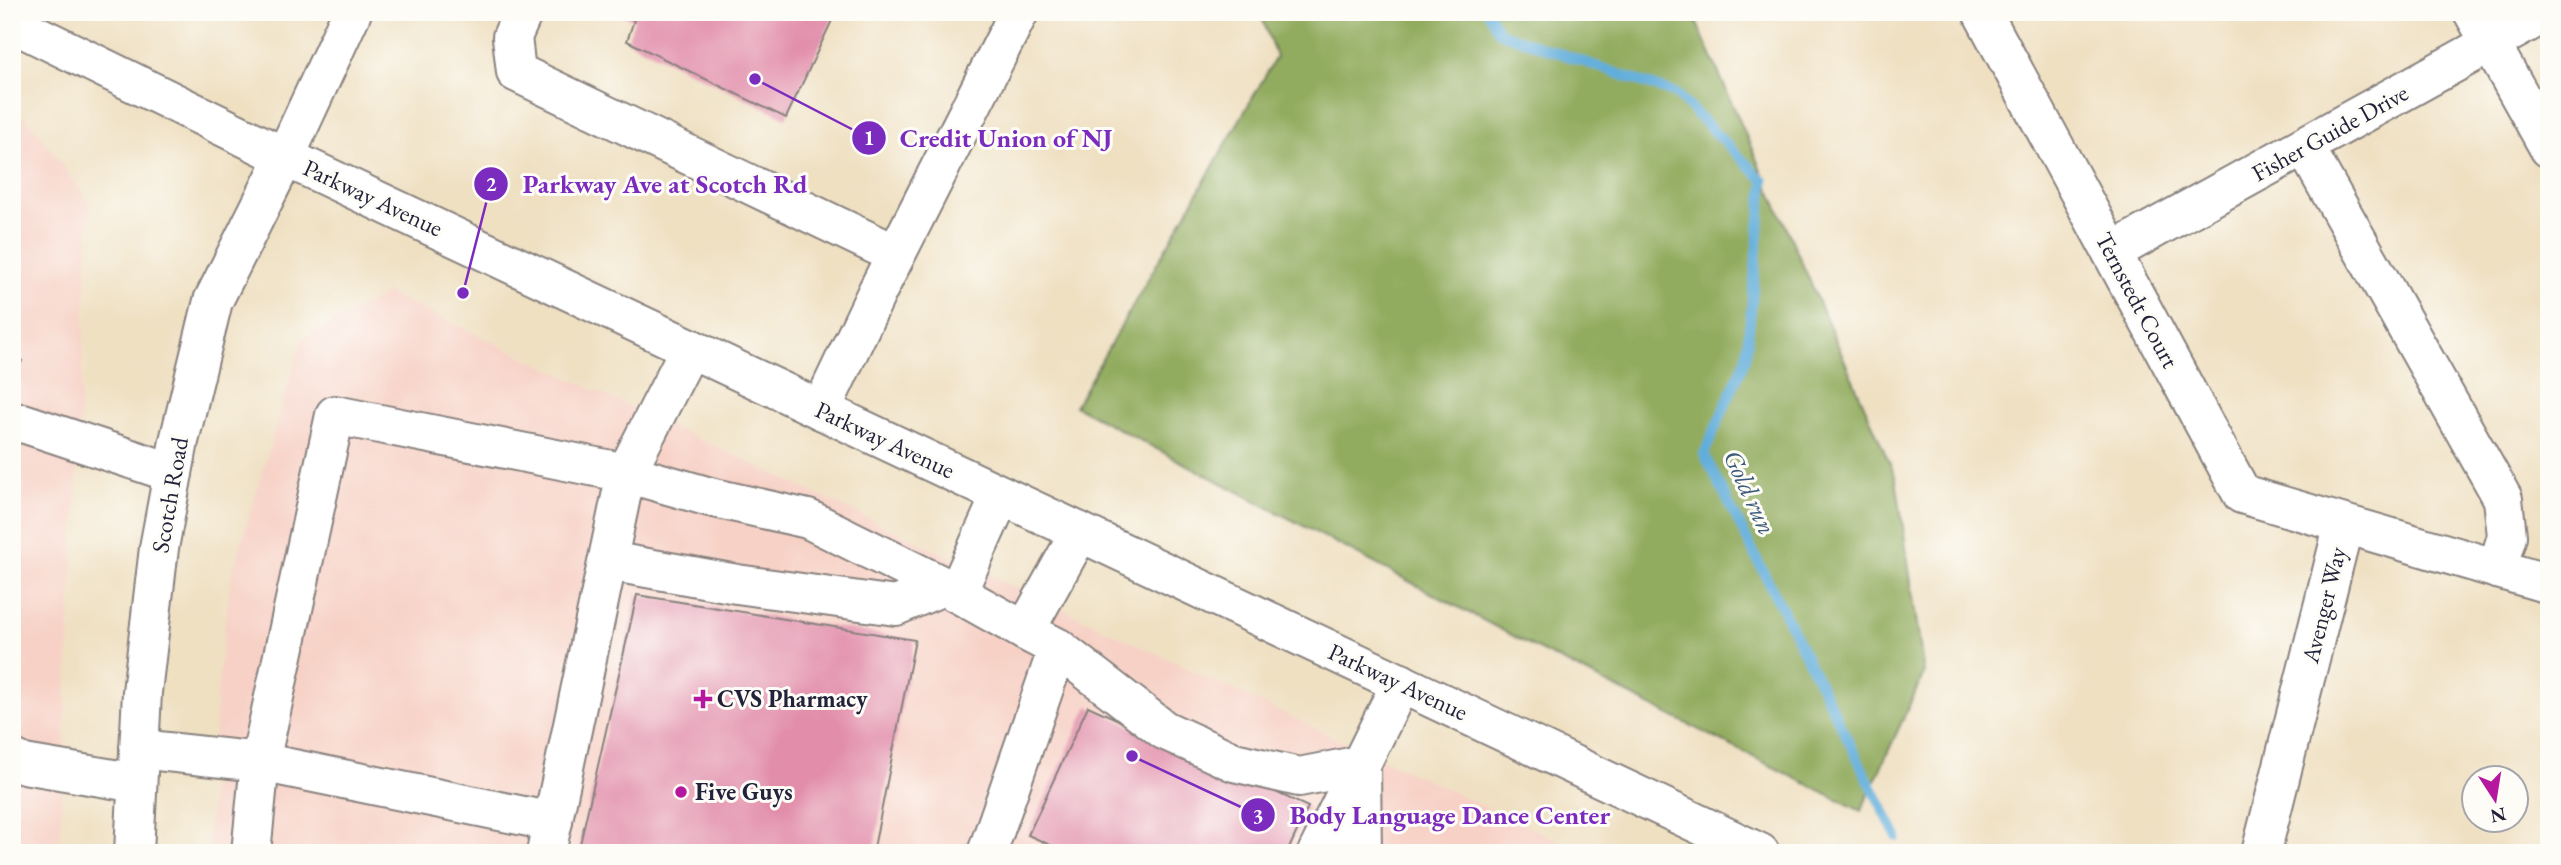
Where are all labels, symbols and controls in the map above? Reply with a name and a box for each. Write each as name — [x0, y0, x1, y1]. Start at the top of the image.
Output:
street label: Fisher Guide Drive — [2246, 77, 2413, 188]
callout: Credit Union of NJ — [851, 115, 1126, 162]
text: Credit Union of NJ — [900, 121, 1113, 155]
text: 1 — [863, 124, 875, 151]
street label: Parkway Avenue — [298, 152, 448, 243]
callout: Parkway Ave at Scotch Rd — [474, 160, 821, 207]
text: Parkway Ave at Scotch Rd — [523, 167, 808, 201]
text: 2 — [485, 170, 497, 197]
street label: Ternstedt Court — [2089, 226, 2186, 373]
street label: Parkway Avenue — [810, 394, 960, 485]
street label: Scotch Road — [144, 434, 195, 555]
water label: Gold run — [1716, 444, 1784, 540]
street label: Avenger Way — [2294, 543, 2353, 667]
street label: Parkway Avenue — [1323, 636, 1473, 727]
place label: CVS Pharmacy — [717, 683, 868, 715]
marker: CVS Pharmacy — [695, 691, 711, 707]
north arrow — [2460, 764, 2530, 834]
place label: Five Guys — [695, 776, 793, 808]
marker: Five Guys — [673, 784, 689, 800]
callout: Body Language Dance Center — [1241, 792, 1624, 839]
text: Body Language Dance Center — [1290, 798, 1610, 832]
text: N — [2488, 801, 2509, 829]
text: 3 — [1252, 802, 1264, 829]

